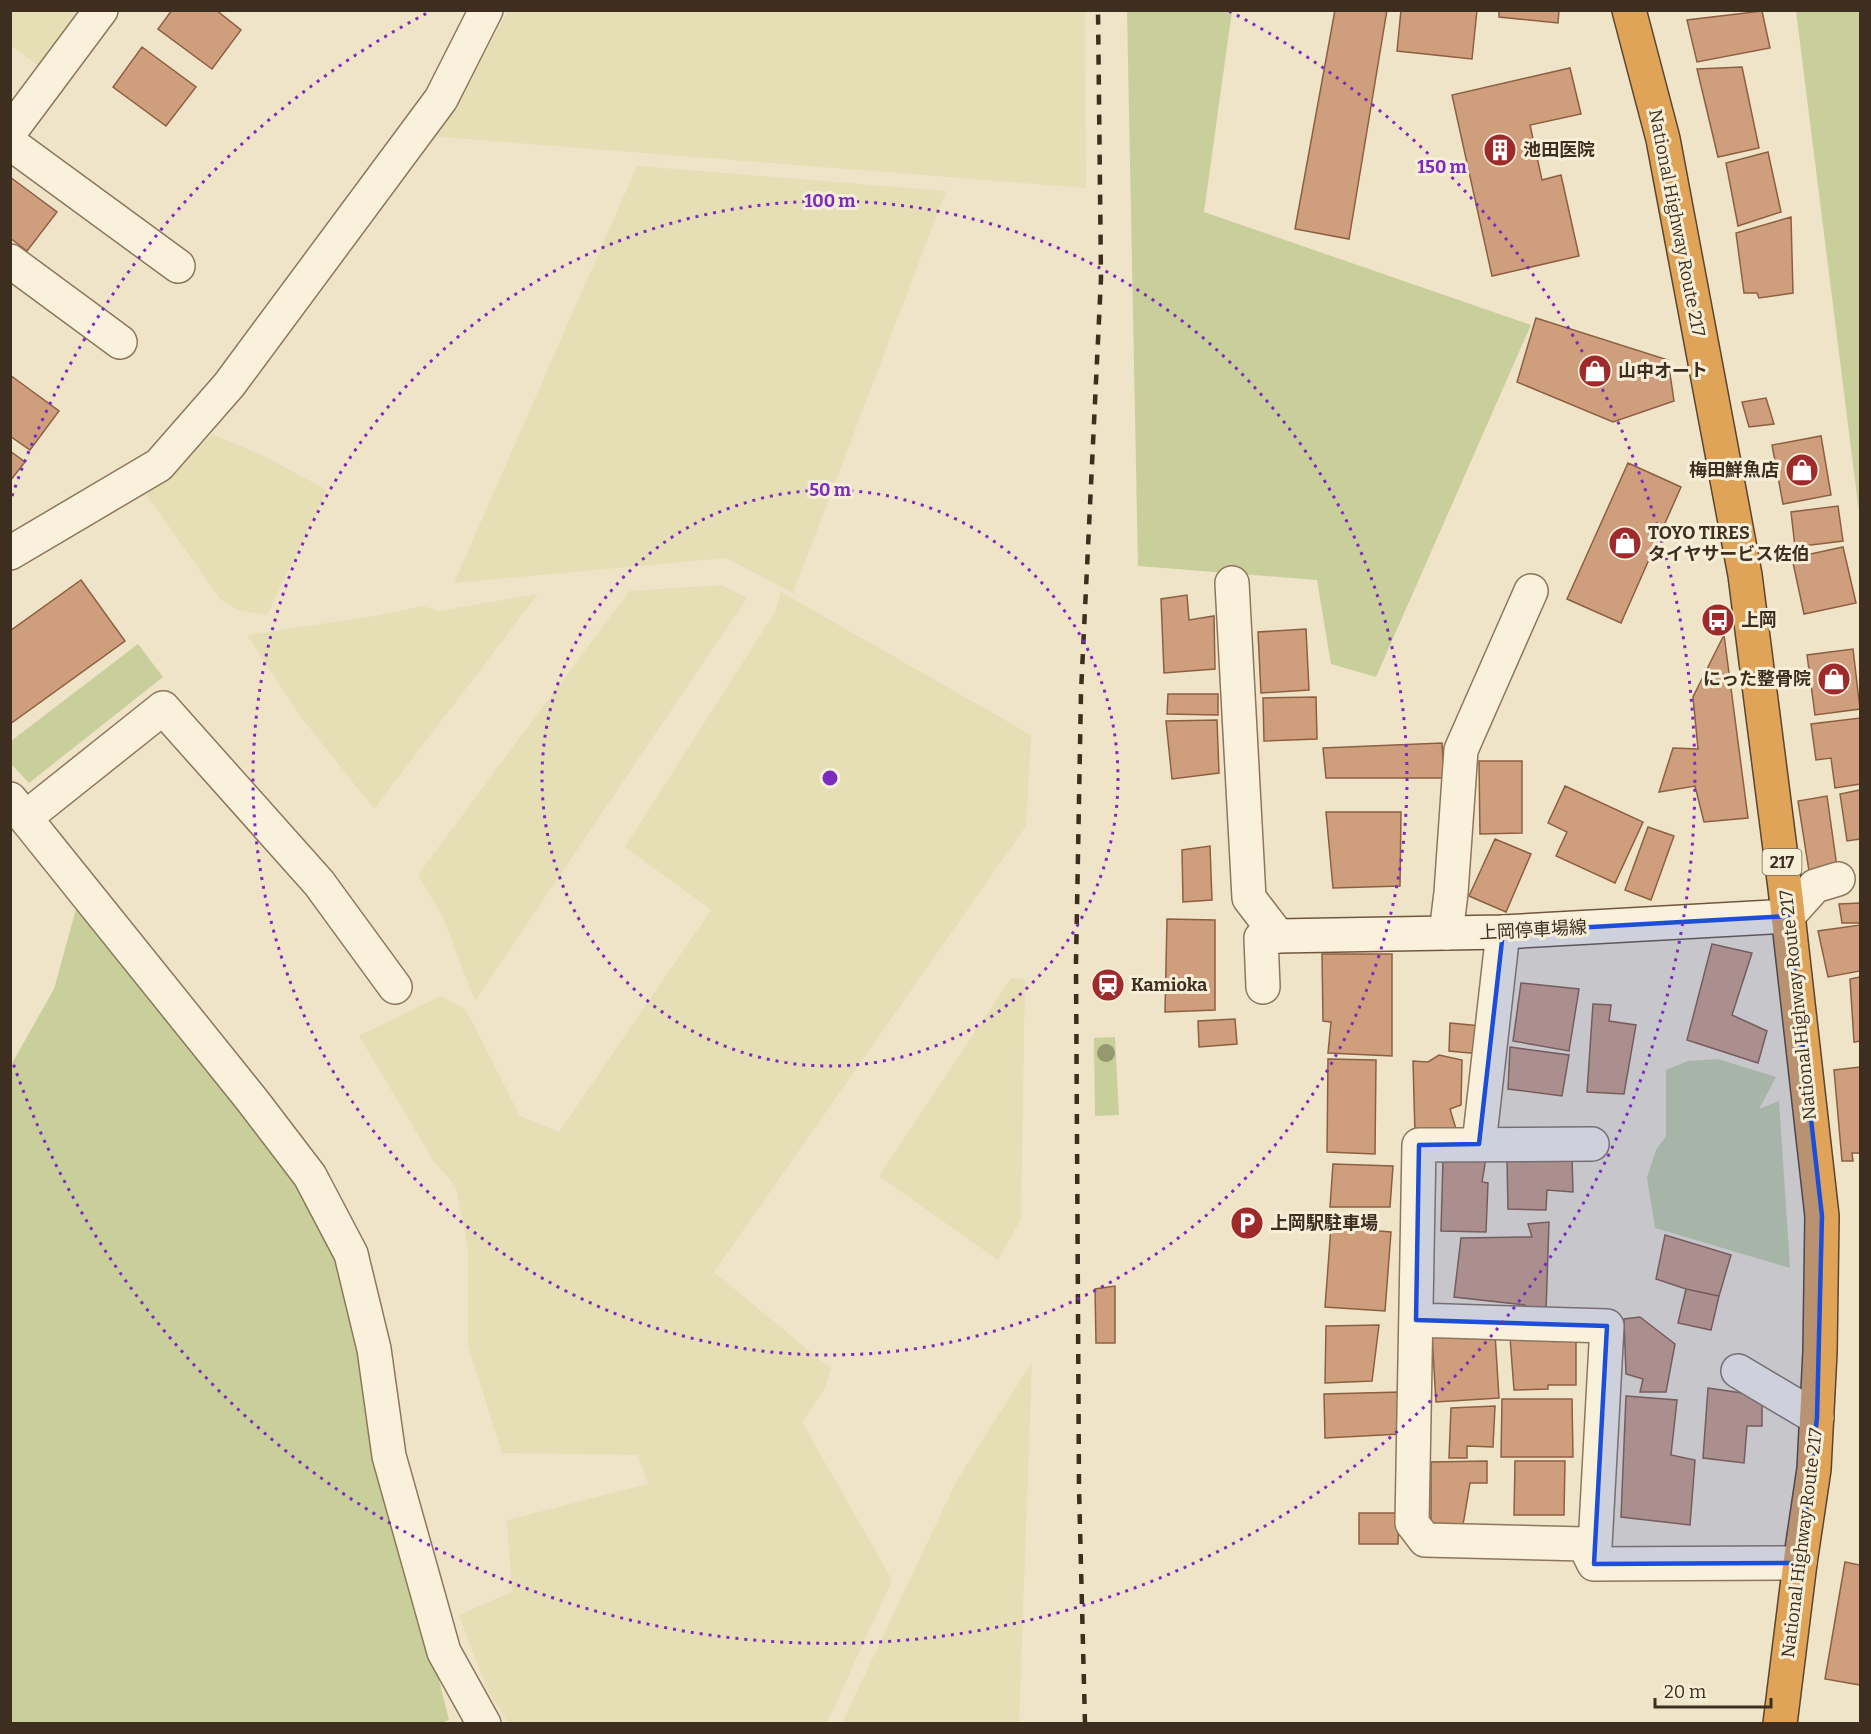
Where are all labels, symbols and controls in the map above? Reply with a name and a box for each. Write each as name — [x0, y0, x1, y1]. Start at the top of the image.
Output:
street label: National Highway Route 217 — [1644, 107, 1710, 339]
building icon: 池田医院 — [1482, 132, 1518, 168]
place label: 池田医院 — [1523, 139, 1595, 161]
text: 150 m — [1417, 156, 1467, 178]
text: 100 m — [804, 190, 856, 212]
shop icon: 山中オート — [1577, 353, 1613, 389]
place label: 山中オート — [1618, 360, 1708, 382]
shop icon: 梅田鮮魚店 — [1784, 452, 1820, 488]
place label: 梅田鮮魚店 — [1689, 459, 1779, 481]
text: 50 m — [809, 479, 851, 501]
place label: TOYO TIRES タイヤサービス佐伯 — [1648, 522, 1809, 565]
shop icon: TOYO TIRES タイヤサービス佐伯 — [1607, 525, 1643, 561]
bus stop icon: 上岡 — [1700, 602, 1736, 638]
place label: 上岡 — [1741, 609, 1777, 631]
shop icon: にった整骨院 — [1816, 661, 1852, 697]
place label: にった整骨院 — [1703, 668, 1811, 690]
centre of rings — [820, 768, 840, 788]
road number: 217 — [1762, 849, 1802, 875]
street label: National Highway Route 217 — [1775, 889, 1821, 1121]
street label: 上岡停車場線 — [1478, 916, 1588, 944]
station icon: Kamioka — [1090, 967, 1126, 1003]
place label: Kamioka — [1131, 974, 1207, 996]
parking icon: 上岡駅駐車場 — [1229, 1205, 1265, 1241]
place label: 上岡駅駐車場 — [1270, 1212, 1378, 1234]
street label: National Highway Route 217 — [1777, 1427, 1827, 1659]
scale bar — [1655, 1671, 1770, 1709]
text: 20 m — [1664, 1681, 1706, 1703]

